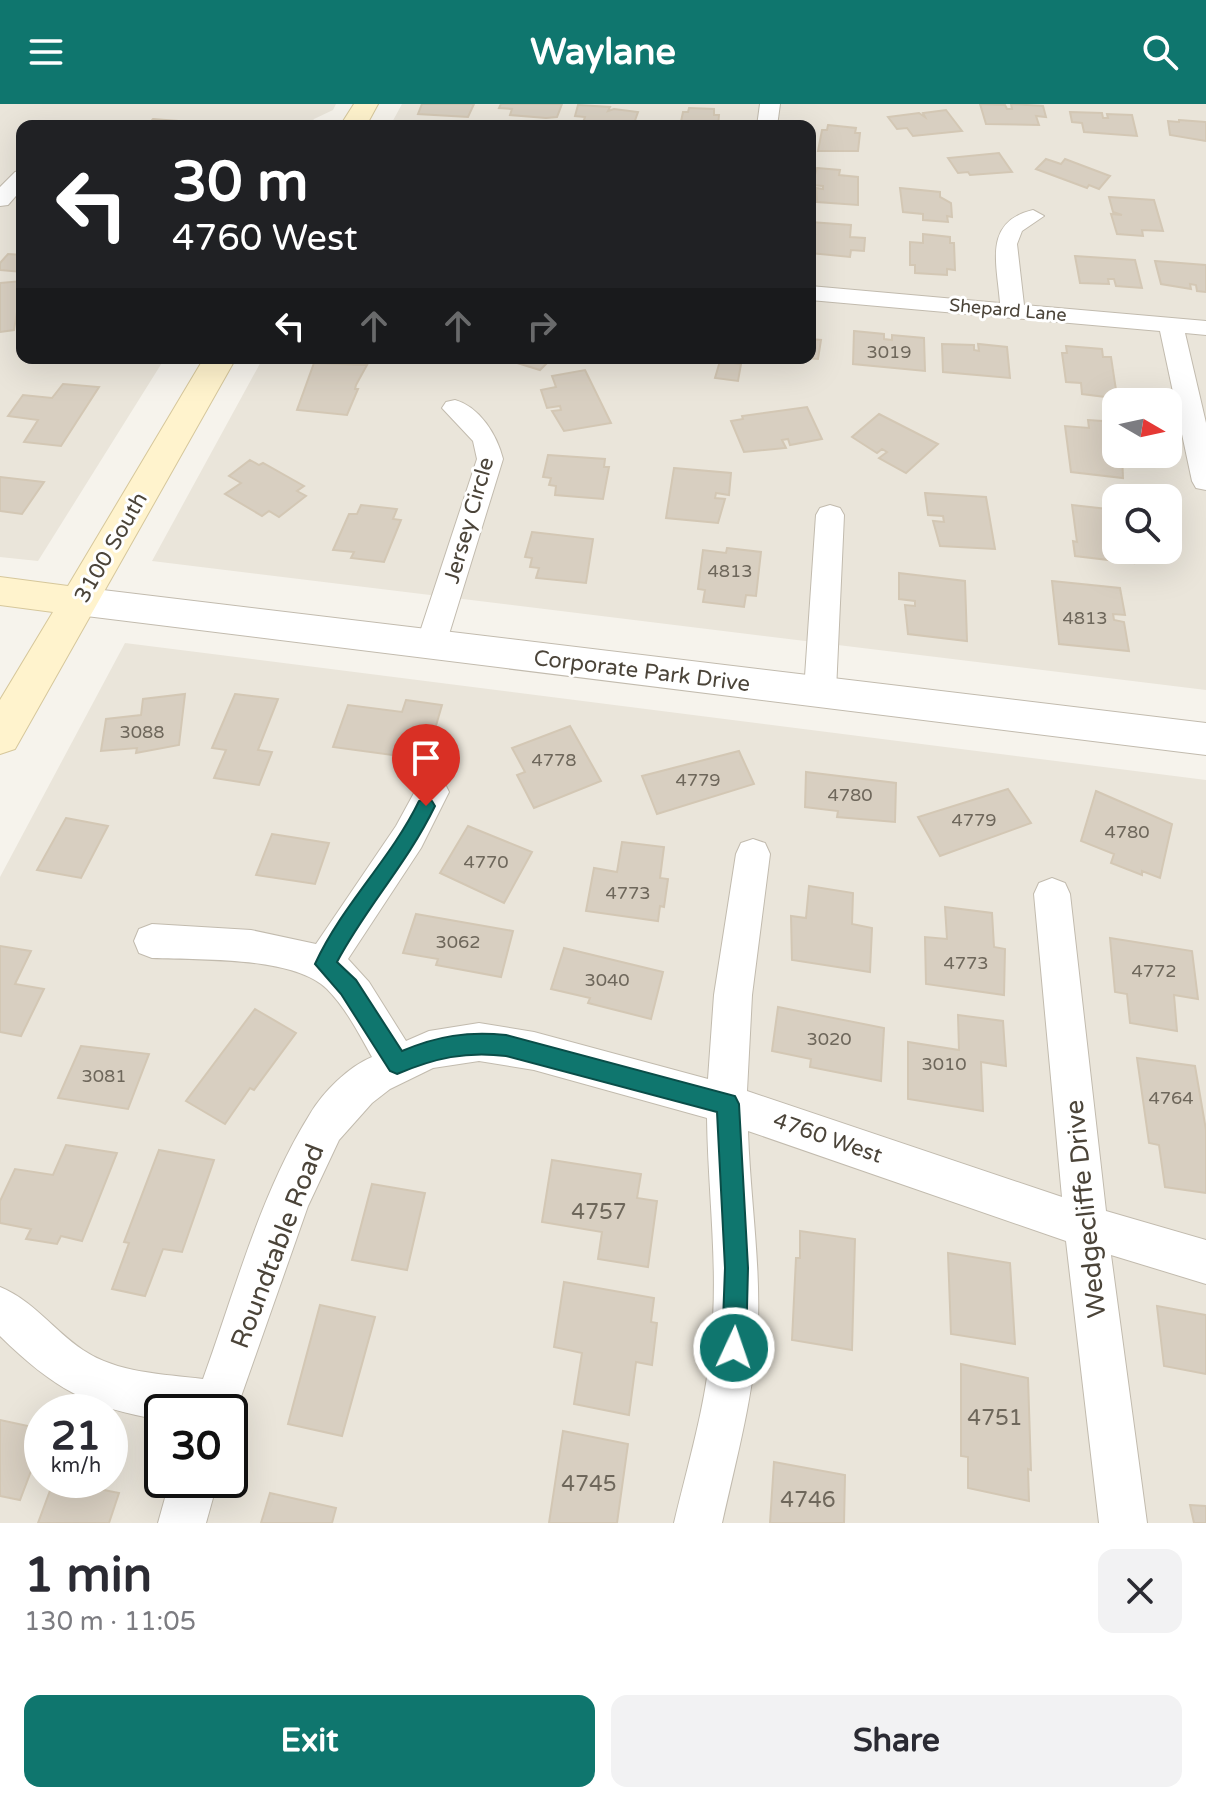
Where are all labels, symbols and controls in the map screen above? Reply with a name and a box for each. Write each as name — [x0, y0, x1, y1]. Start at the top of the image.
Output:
icon: menu — [24, 30, 68, 74]
icon: search — [1138, 30, 1182, 74]
text: Waylane — [530, 31, 676, 74]
text: 30 m — [172, 149, 308, 216]
icon: left — [40, 152, 144, 256]
text: 4760 West — [172, 217, 358, 260]
street label: Shepard Lane — [948, 294, 1068, 326]
icon: left — [268, 304, 312, 348]
icon: ahead — [352, 304, 396, 348]
icon: ahead — [436, 304, 480, 348]
icon: right — [520, 304, 564, 348]
house number: 3019 — [866, 341, 912, 363]
north arrow — [1102, 388, 1182, 468]
map controls — [1102, 388, 1182, 564]
street label: Jersey Circle — [439, 454, 499, 586]
button: search — [1102, 484, 1182, 564]
street label: 3100 South — [69, 488, 153, 607]
house number: 4813 — [707, 560, 753, 582]
house number: 4813 — [1062, 607, 1108, 629]
street label: Corporate Park Drive — [532, 645, 752, 697]
house number: 3088 — [119, 721, 165, 743]
pin — [392, 724, 460, 806]
icon: arrive — [404, 736, 448, 780]
house number: 4778 — [531, 749, 577, 771]
house number: 4779 — [675, 769, 721, 791]
house number: 4780 — [827, 784, 873, 806]
house number: 4779 — [951, 809, 997, 831]
house number: 4780 — [1104, 821, 1150, 843]
house number: 4770 — [463, 851, 509, 873]
house number: 4773 — [605, 882, 651, 904]
house number: 3062 — [435, 931, 481, 953]
house number: 4773 — [943, 952, 989, 974]
house number: 4772 — [1131, 960, 1177, 982]
house number: 3040 — [584, 969, 630, 991]
house number: 3020 — [806, 1028, 852, 1050]
house number: 3010 — [921, 1053, 967, 1075]
house number: 3081 — [81, 1065, 127, 1087]
house number: 4764 — [1148, 1087, 1194, 1109]
street label: Wedgecliffe Drive — [1059, 1098, 1112, 1319]
street label: 4760 West — [770, 1107, 886, 1169]
street label: Roundtable Road — [224, 1139, 331, 1353]
house number: 4757 — [571, 1199, 627, 1225]
position arrow — [692, 1306, 776, 1390]
speed limit sign: 30 — [144, 1394, 248, 1498]
house number: 4751 — [967, 1405, 1023, 1431]
text: 21 — [51, 1412, 101, 1460]
text: km/h — [51, 1454, 101, 1478]
house number: 4745 — [561, 1471, 617, 1497]
house number: 4746 — [780, 1487, 836, 1513]
text: 1 min — [24, 1547, 152, 1605]
button: close — [1098, 1549, 1182, 1633]
text: 130 m · 11:05 — [24, 1606, 196, 1637]
button: Exit — [24, 1695, 595, 1787]
button: Share — [611, 1695, 1182, 1787]

